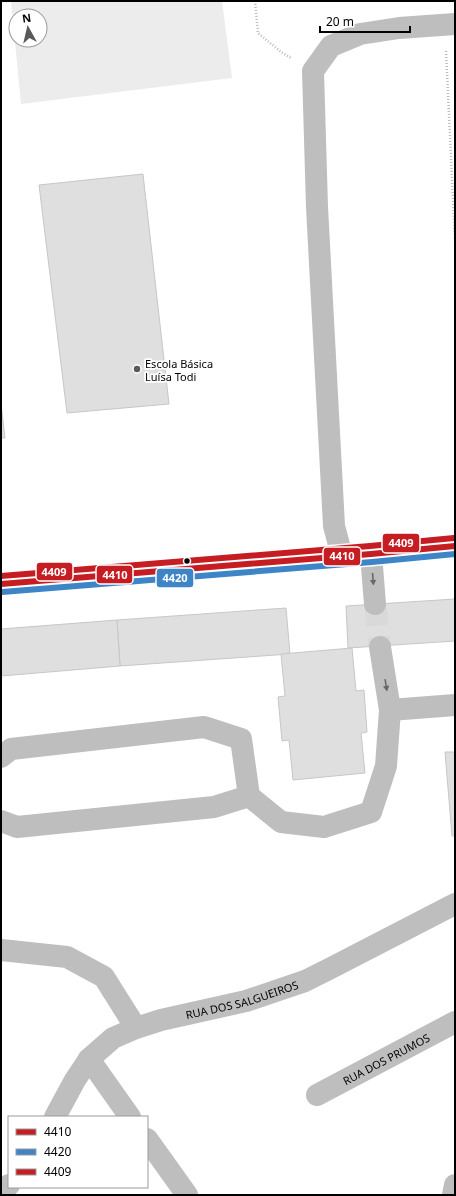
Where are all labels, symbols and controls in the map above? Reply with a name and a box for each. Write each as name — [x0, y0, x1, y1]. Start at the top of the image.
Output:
north arrow — [8, 8, 48, 48]
scale bar — [320, 8, 410, 34]
text: N — [21, 10, 32, 26]
text: 20 m — [326, 13, 354, 30]
place label: Escola Básica Luísa Todi — [145, 356, 213, 384]
marker: Escola Básica Luísa Todi — [132, 364, 142, 374]
line badge: 4409 — [382, 533, 420, 553]
text: 4409 — [388, 535, 414, 550]
line badge: 4410 — [323, 547, 361, 566]
text: 4410 — [329, 548, 355, 563]
unlabelled marker — [182, 556, 192, 566]
line badge: 4409 — [36, 562, 73, 581]
text: 4409 — [41, 564, 67, 579]
line badge: 4410 — [96, 565, 133, 584]
text: 4410 — [102, 567, 128, 582]
line badge: 4420 — [156, 568, 194, 588]
text: 4420 — [162, 570, 188, 585]
one-way arrow — [369, 573, 376, 585]
one-way arrow — [383, 679, 389, 691]
street label: RUA DOS SALGUEIROS — [184, 976, 300, 1022]
street label: RUA DOS PRUMOS — [340, 1029, 432, 1088]
legend — [8, 1116, 148, 1188]
text: 4410 — [44, 1123, 72, 1140]
text: 4420 — [44, 1143, 72, 1160]
text: 4409 — [44, 1163, 72, 1180]

